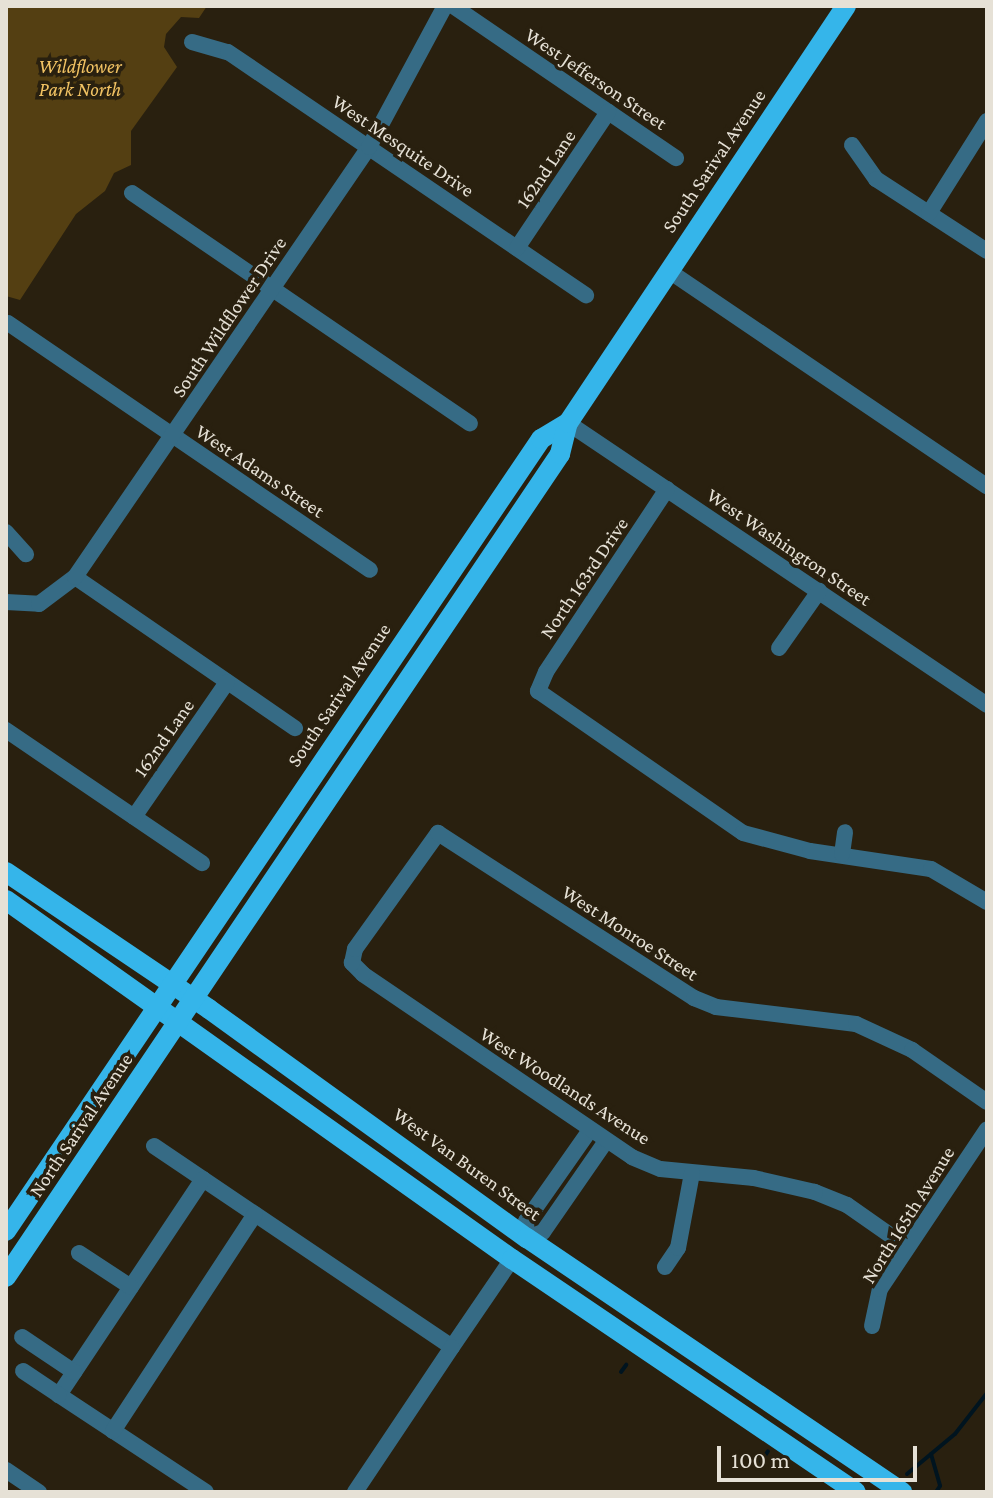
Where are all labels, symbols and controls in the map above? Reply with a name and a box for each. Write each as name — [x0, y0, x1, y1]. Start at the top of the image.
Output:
street label: West Jefferson Street — [521, 23, 671, 135]
park label: Wildflower Park North — [38, 55, 122, 102]
street label: South Sarival Avenue — [657, 85, 771, 237]
street label: West Mesquite Drive — [327, 90, 479, 202]
street label: 162nd Lane — [511, 125, 581, 213]
street label: South Wildflower Drive — [166, 232, 292, 402]
street label: West Adams Street — [191, 419, 329, 523]
street label: West Washington Street — [702, 483, 876, 611]
street label: North 163rd Drive — [535, 513, 633, 643]
street label: South Sarival Avenue — [282, 619, 396, 771]
street label: 162nd Lane — [128, 694, 200, 782]
street label: West Monroe Street — [557, 880, 703, 986]
street label: West Woodlands Avenue — [475, 1022, 655, 1150]
street label: North Sarival Avenue — [24, 1048, 138, 1202]
street label: West Van Buren Street — [388, 1102, 546, 1226]
street label: North 165th Avenue — [856, 1142, 960, 1288]
scale bar — [721, 1430, 921, 1480]
text: 100 m — [731, 1446, 790, 1473]

